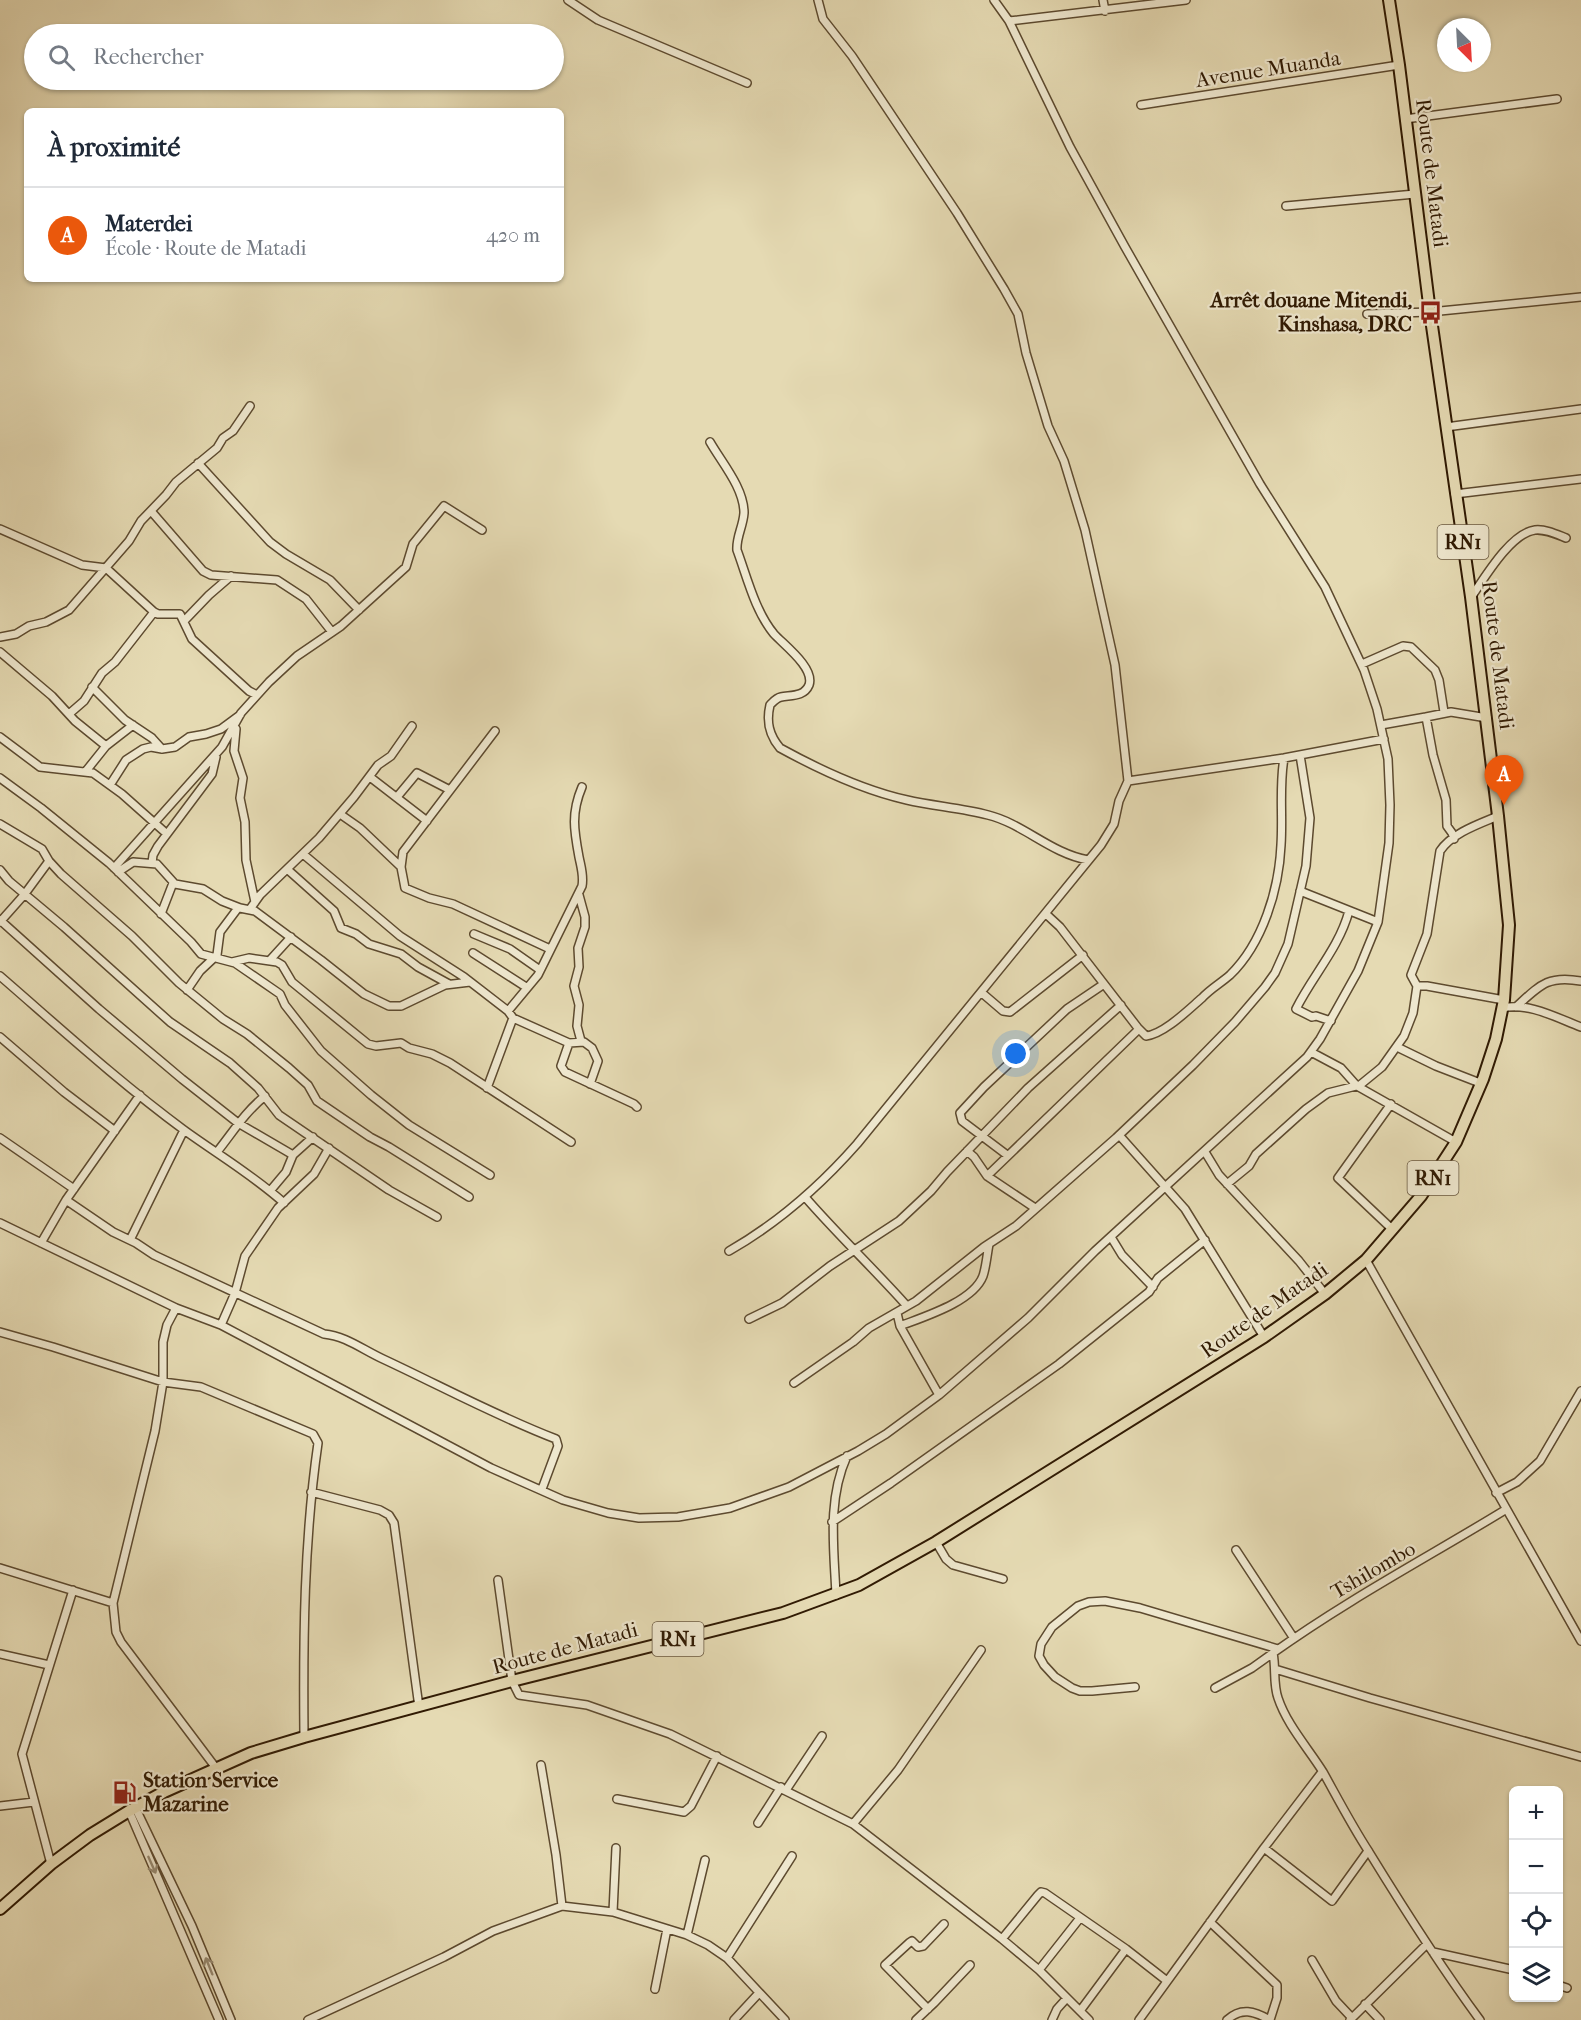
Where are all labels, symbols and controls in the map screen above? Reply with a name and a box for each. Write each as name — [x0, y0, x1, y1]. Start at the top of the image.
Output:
north arrow — [1437, 18, 1491, 72]
search box — [24, 24, 564, 90]
icon: search — [45, 41, 78, 74]
text: Rechercher — [93, 44, 204, 70]
street label: Avenue Muanda — [1193, 46, 1342, 92]
street label: Route de Matadi — [1411, 97, 1453, 249]
text: À proximité — [48, 132, 180, 163]
text: Materdei — [105, 211, 192, 237]
text: A — [61, 224, 74, 247]
text: 420 m — [486, 224, 540, 247]
text: École · Route de Matadi — [105, 237, 306, 260]
place label: Arrêt douane Mitendi, Kinshasa, DRC — [1209, 288, 1412, 336]
bus stop icon: Arrêt douane Mitendi, Kinshasa, DRC — [1417, 299, 1443, 325]
road number: RN1 — [1438, 525, 1488, 559]
street label: Route de Matadi — [1477, 579, 1519, 731]
pin: A — [1484, 756, 1524, 805]
your location — [1001, 1039, 1030, 1068]
road number: RN1 — [1408, 1161, 1458, 1195]
street label: Route de Matadi — [1196, 1257, 1332, 1363]
street label: Tshilombo — [1327, 1536, 1419, 1604]
street label: Route de Matadi — [490, 1617, 640, 1679]
road number: RN1 — [652, 1622, 704, 1656]
place label: Station Service Mazarine — [142, 1768, 279, 1816]
fuel station icon: Station Service Mazarine — [112, 1779, 138, 1805]
map controls — [1509, 1786, 1563, 2002]
button: + — [1509, 1786, 1563, 1840]
button: − — [1509, 1840, 1563, 1894]
one-way arrow — [147, 1855, 159, 1873]
button: locate — [1509, 1894, 1563, 1948]
button: layers — [1509, 1948, 1563, 2002]
one-way arrow — [203, 1957, 214, 1976]

